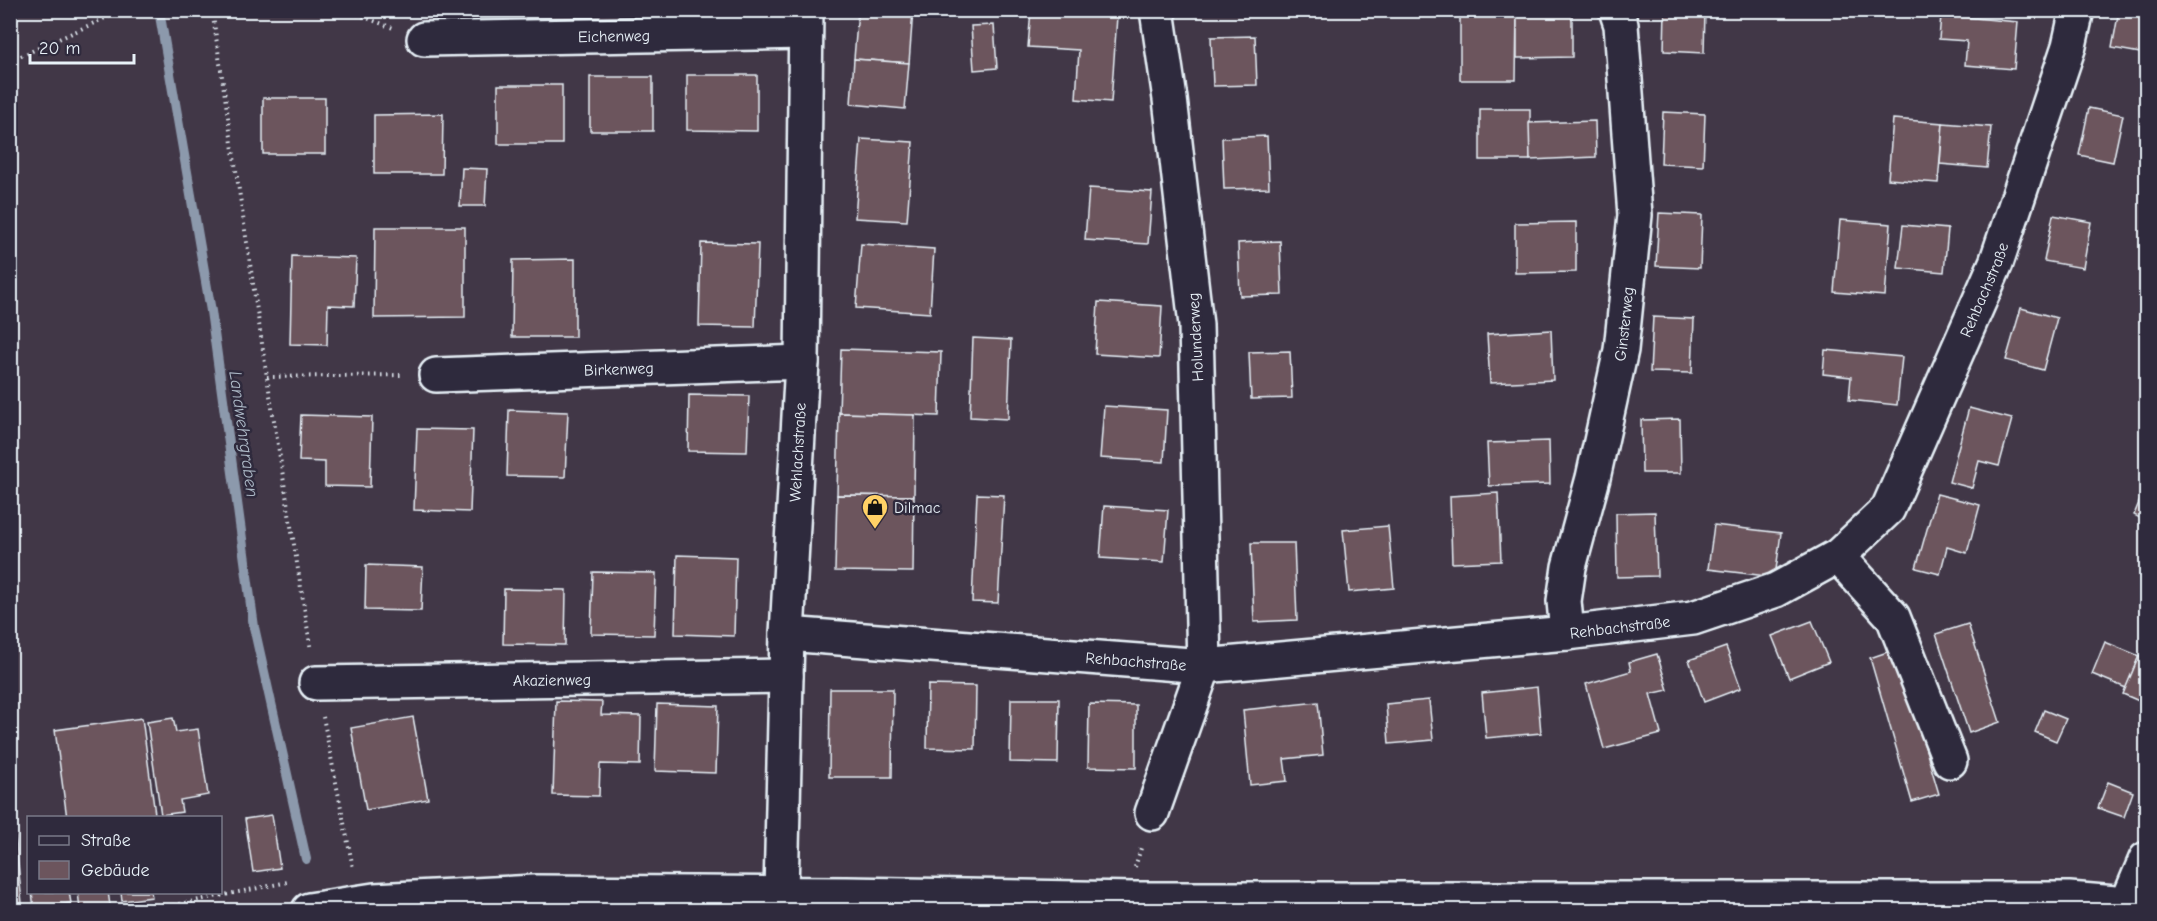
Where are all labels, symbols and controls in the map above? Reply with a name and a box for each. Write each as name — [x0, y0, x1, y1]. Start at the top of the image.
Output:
scale bar — [30, 27, 134, 65]
street label: Eichenweg — [578, 27, 650, 46]
text: 20 m — [39, 38, 80, 59]
street label: Rehbachstraße — [1957, 240, 2012, 340]
street label: Ginsterweg — [1611, 286, 1638, 363]
street label: Holunderweg — [1185, 292, 1207, 382]
street label: Birkenweg — [584, 359, 654, 380]
water label: Landwehrgraben — [224, 369, 263, 499]
street label: Wehlachstraße — [786, 402, 810, 503]
shop icon: Dilmac — [860, 492, 890, 530]
place label: Dilmac — [894, 499, 941, 517]
street label: Rehbachstraße — [1569, 613, 1671, 643]
street label: Rehbachstraße — [1085, 649, 1187, 675]
street label: Akazienweg — [513, 671, 591, 690]
legend — [27, 816, 222, 894]
text: Straße — [81, 830, 131, 851]
text: Gebäude — [81, 860, 150, 881]

